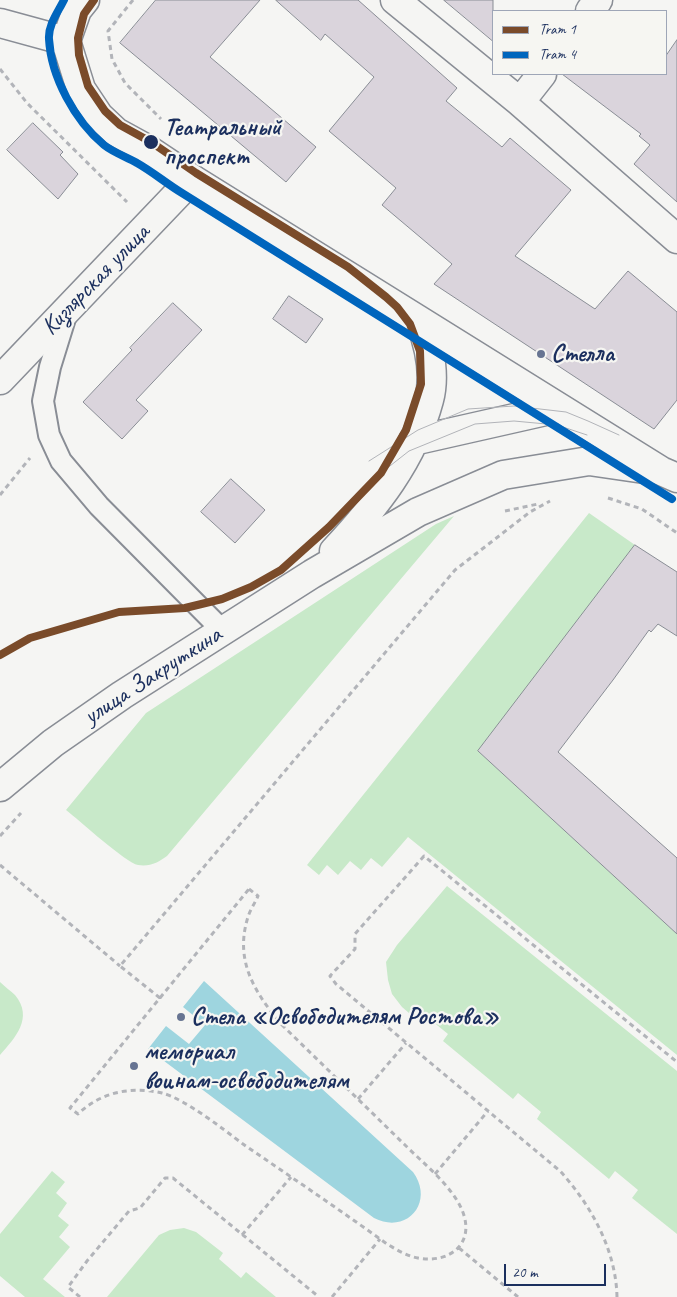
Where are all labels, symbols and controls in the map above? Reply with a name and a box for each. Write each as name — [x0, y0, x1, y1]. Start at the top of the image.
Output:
legend — [492, 10, 667, 75]
text: Tram 1 — [539, 20, 576, 39]
text: Tram 4 — [539, 45, 576, 64]
place label: Театральный проспект — [164, 113, 281, 172]
marker: Театральный проспект — [142, 133, 160, 151]
street label: Кизлярская улица — [36, 218, 156, 342]
place label: Стелла — [551, 339, 614, 369]
marker: Стелла — [535, 348, 547, 360]
street label: улица Закруткина — [78, 620, 228, 732]
place label: Стела «Освободителям Ростова» — [191, 1002, 499, 1032]
marker: Стела «Освободителям Ростова» — [175, 1011, 187, 1023]
place label: мемориал воинам-освободителям — [144, 1037, 349, 1096]
marker: мемориал воинам-освободителям — [128, 1060, 140, 1072]
scale bar — [507, 1254, 610, 1286]
text: 20 m — [512, 1263, 538, 1282]

